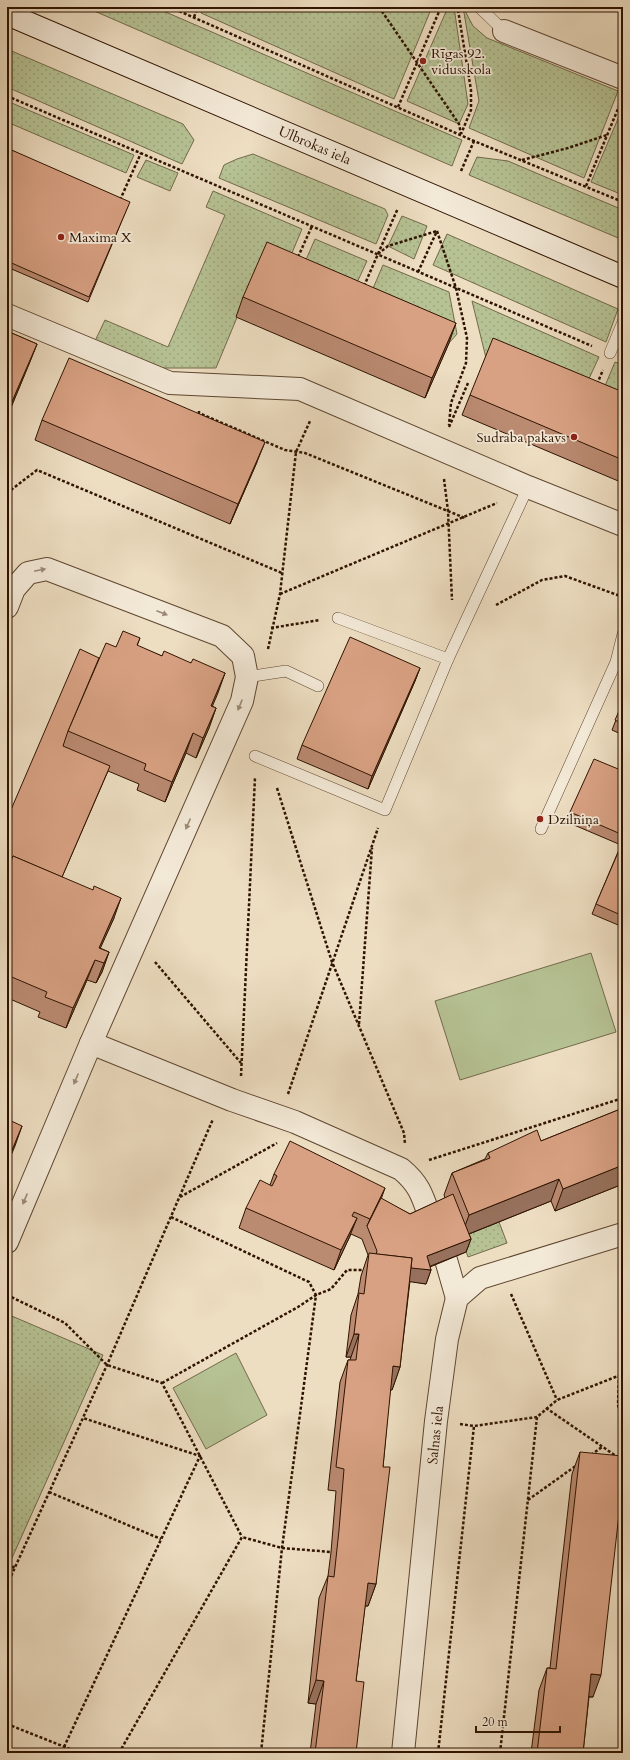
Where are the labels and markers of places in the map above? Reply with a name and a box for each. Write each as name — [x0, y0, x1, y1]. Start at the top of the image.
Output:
place label: Rīgas 92. vidusskola — [431, 44, 491, 79]
marker: Rīgas 92. vidusskola — [418, 56, 428, 66]
place label: Maxima X — [69, 228, 132, 247]
marker: Maxima X — [56, 232, 66, 242]
place label: Sudraba pakavs — [477, 428, 566, 447]
marker: Sudraba pakavs — [569, 432, 579, 442]
place label: Dzilniņa — [548, 810, 599, 829]
marker: Dzilniņa — [535, 814, 545, 824]

